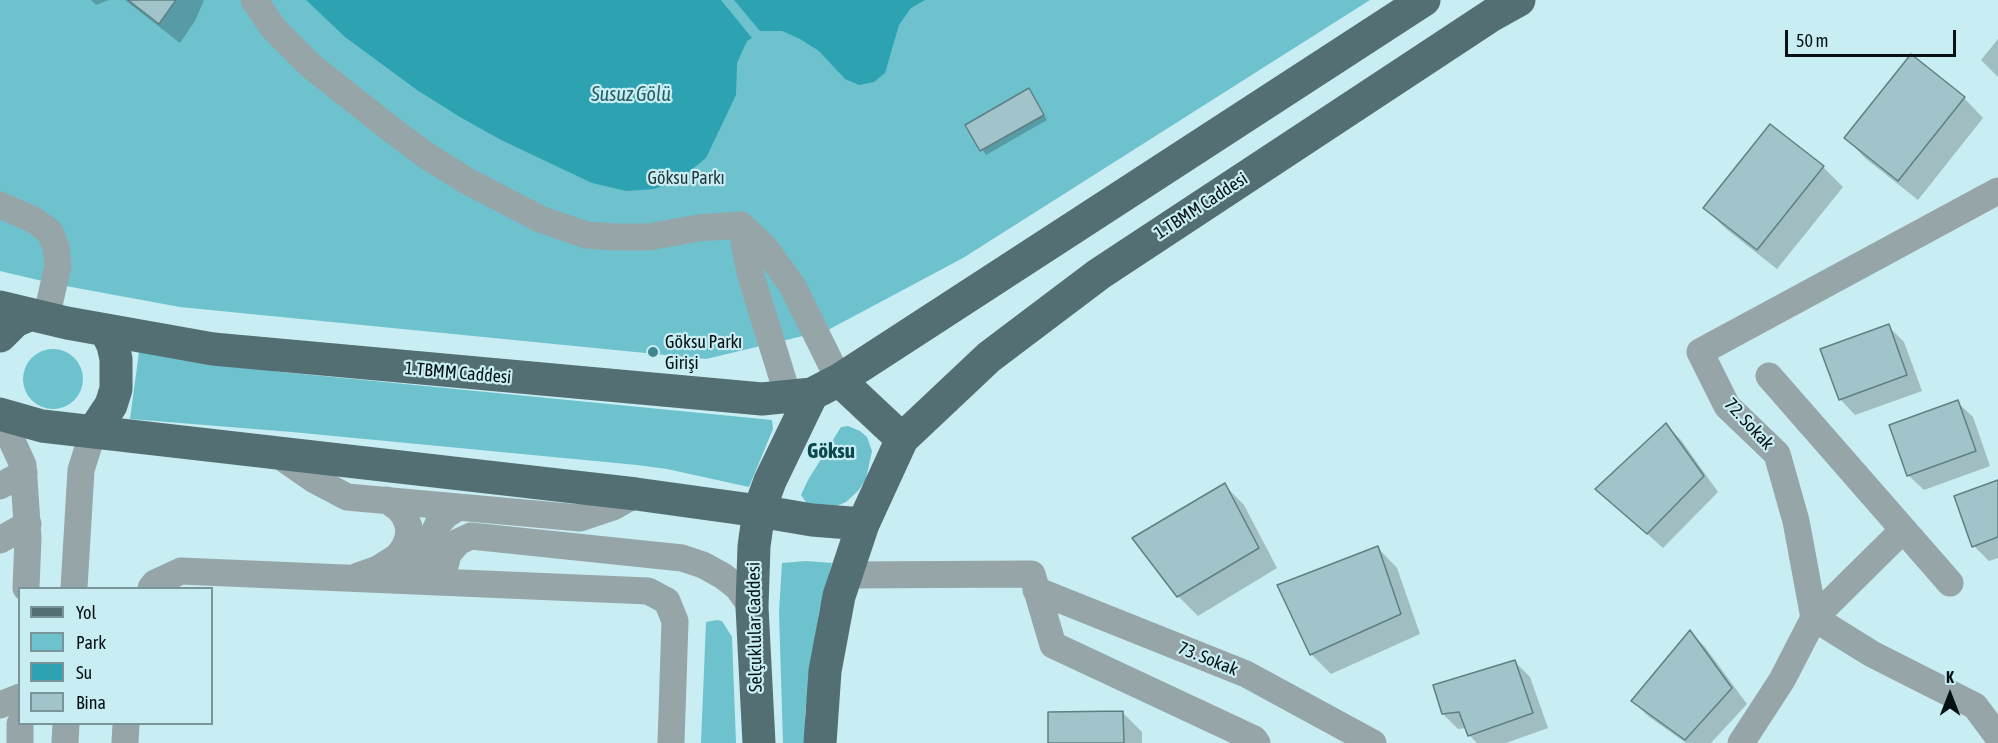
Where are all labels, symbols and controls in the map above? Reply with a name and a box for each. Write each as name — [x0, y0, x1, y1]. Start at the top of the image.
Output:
scale bar — [1788, 18, 1959, 56]
text: 50 m — [1796, 30, 1828, 51]
water label: Susuz Gölü — [591, 83, 671, 107]
park label: Göksu Parkı — [647, 167, 725, 189]
street label: 1.TBMM Caddesi — [1150, 168, 1252, 244]
place label: Göksu Parkı Girişi — [665, 331, 742, 374]
marker: Göksu Parkı Girişi — [646, 345, 660, 359]
street label: 1.TBMM Caddesi — [404, 358, 512, 388]
street label: 72. Sokak — [1720, 394, 1778, 454]
district label: Göksu — [807, 438, 855, 464]
street label: Selçuklular Caddesi — [743, 562, 767, 692]
legend — [18, 587, 213, 725]
text: Yol — [76, 602, 96, 623]
text: Park — [76, 632, 106, 653]
street label: 73. Sokak — [1175, 637, 1241, 681]
text: Su — [76, 662, 92, 683]
north arrow — [1920, 665, 1980, 725]
text: K — [1946, 668, 1954, 686]
text: Bina — [76, 692, 106, 713]

